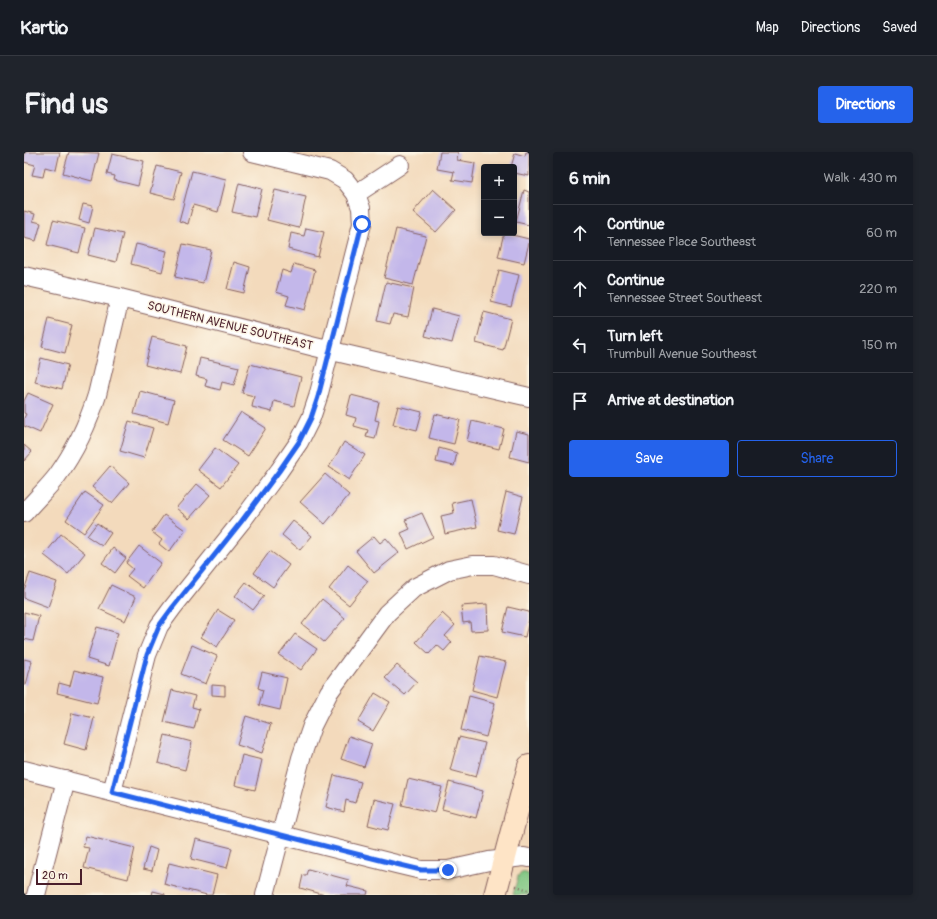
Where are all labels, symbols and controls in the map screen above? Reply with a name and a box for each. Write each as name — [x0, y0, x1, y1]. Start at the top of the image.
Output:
text: Kartio — [20, 16, 68, 40]
text: Map — [756, 19, 779, 36]
text: Directions — [801, 19, 860, 36]
text: Saved — [882, 19, 917, 36]
button: Directions — [818, 86, 913, 123]
text: Find us — [24, 87, 108, 122]
map controls — [481, 164, 517, 236]
button: + — [481, 164, 517, 200]
text: 6 min — [569, 168, 610, 189]
text: Walk · 430 m — [823, 170, 897, 186]
button: − — [481, 200, 517, 236]
route start — [353, 215, 371, 233]
text: Continue — [607, 215, 665, 234]
icon: ahead — [569, 222, 591, 244]
text: 60 m — [866, 225, 897, 241]
text: Tennessee Place Southeast — [607, 234, 756, 250]
text: Continue — [607, 271, 665, 290]
icon: ahead — [569, 278, 591, 300]
text: 220 m — [859, 281, 897, 297]
text: Tennessee Street Southeast — [607, 290, 762, 306]
street label: SOUTHERN AVENUE SOUTHEAST — [146, 298, 315, 354]
text: Turn left — [607, 327, 663, 346]
icon: left — [569, 334, 591, 356]
text: 150 m — [862, 337, 897, 353]
text: Trumbull Avenue Southeast — [607, 346, 757, 362]
icon: arrive — [569, 390, 591, 412]
text: Arrive at destination — [607, 391, 734, 410]
button: Save — [569, 440, 729, 477]
button: Share — [737, 440, 897, 477]
route end — [439, 861, 457, 879]
scale bar — [36, 867, 82, 886]
text: 20 m — [42, 869, 68, 882]

